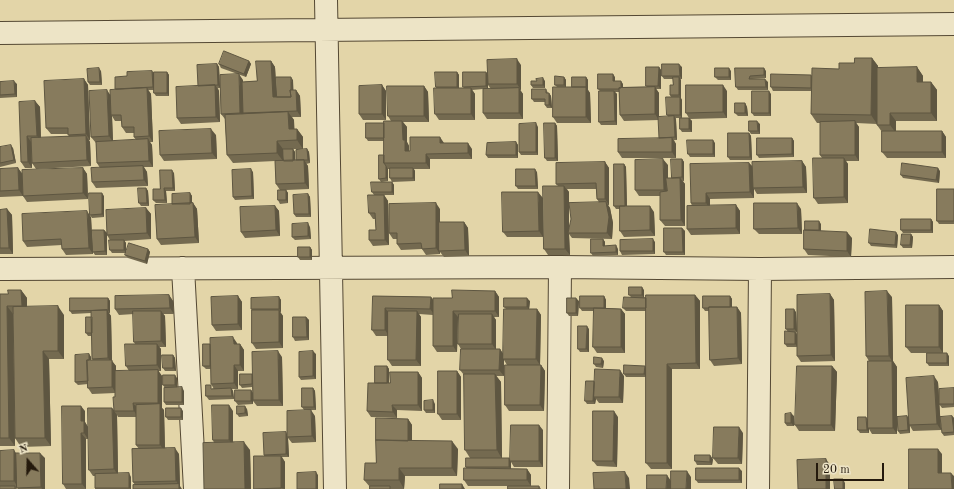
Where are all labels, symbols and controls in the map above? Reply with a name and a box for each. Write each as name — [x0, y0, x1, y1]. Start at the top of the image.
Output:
north arrow — [8, 441, 48, 481]
text: N — [18, 443, 30, 456]
scale bar — [818, 455, 886, 481]
text: 20 m — [823, 464, 850, 476]

